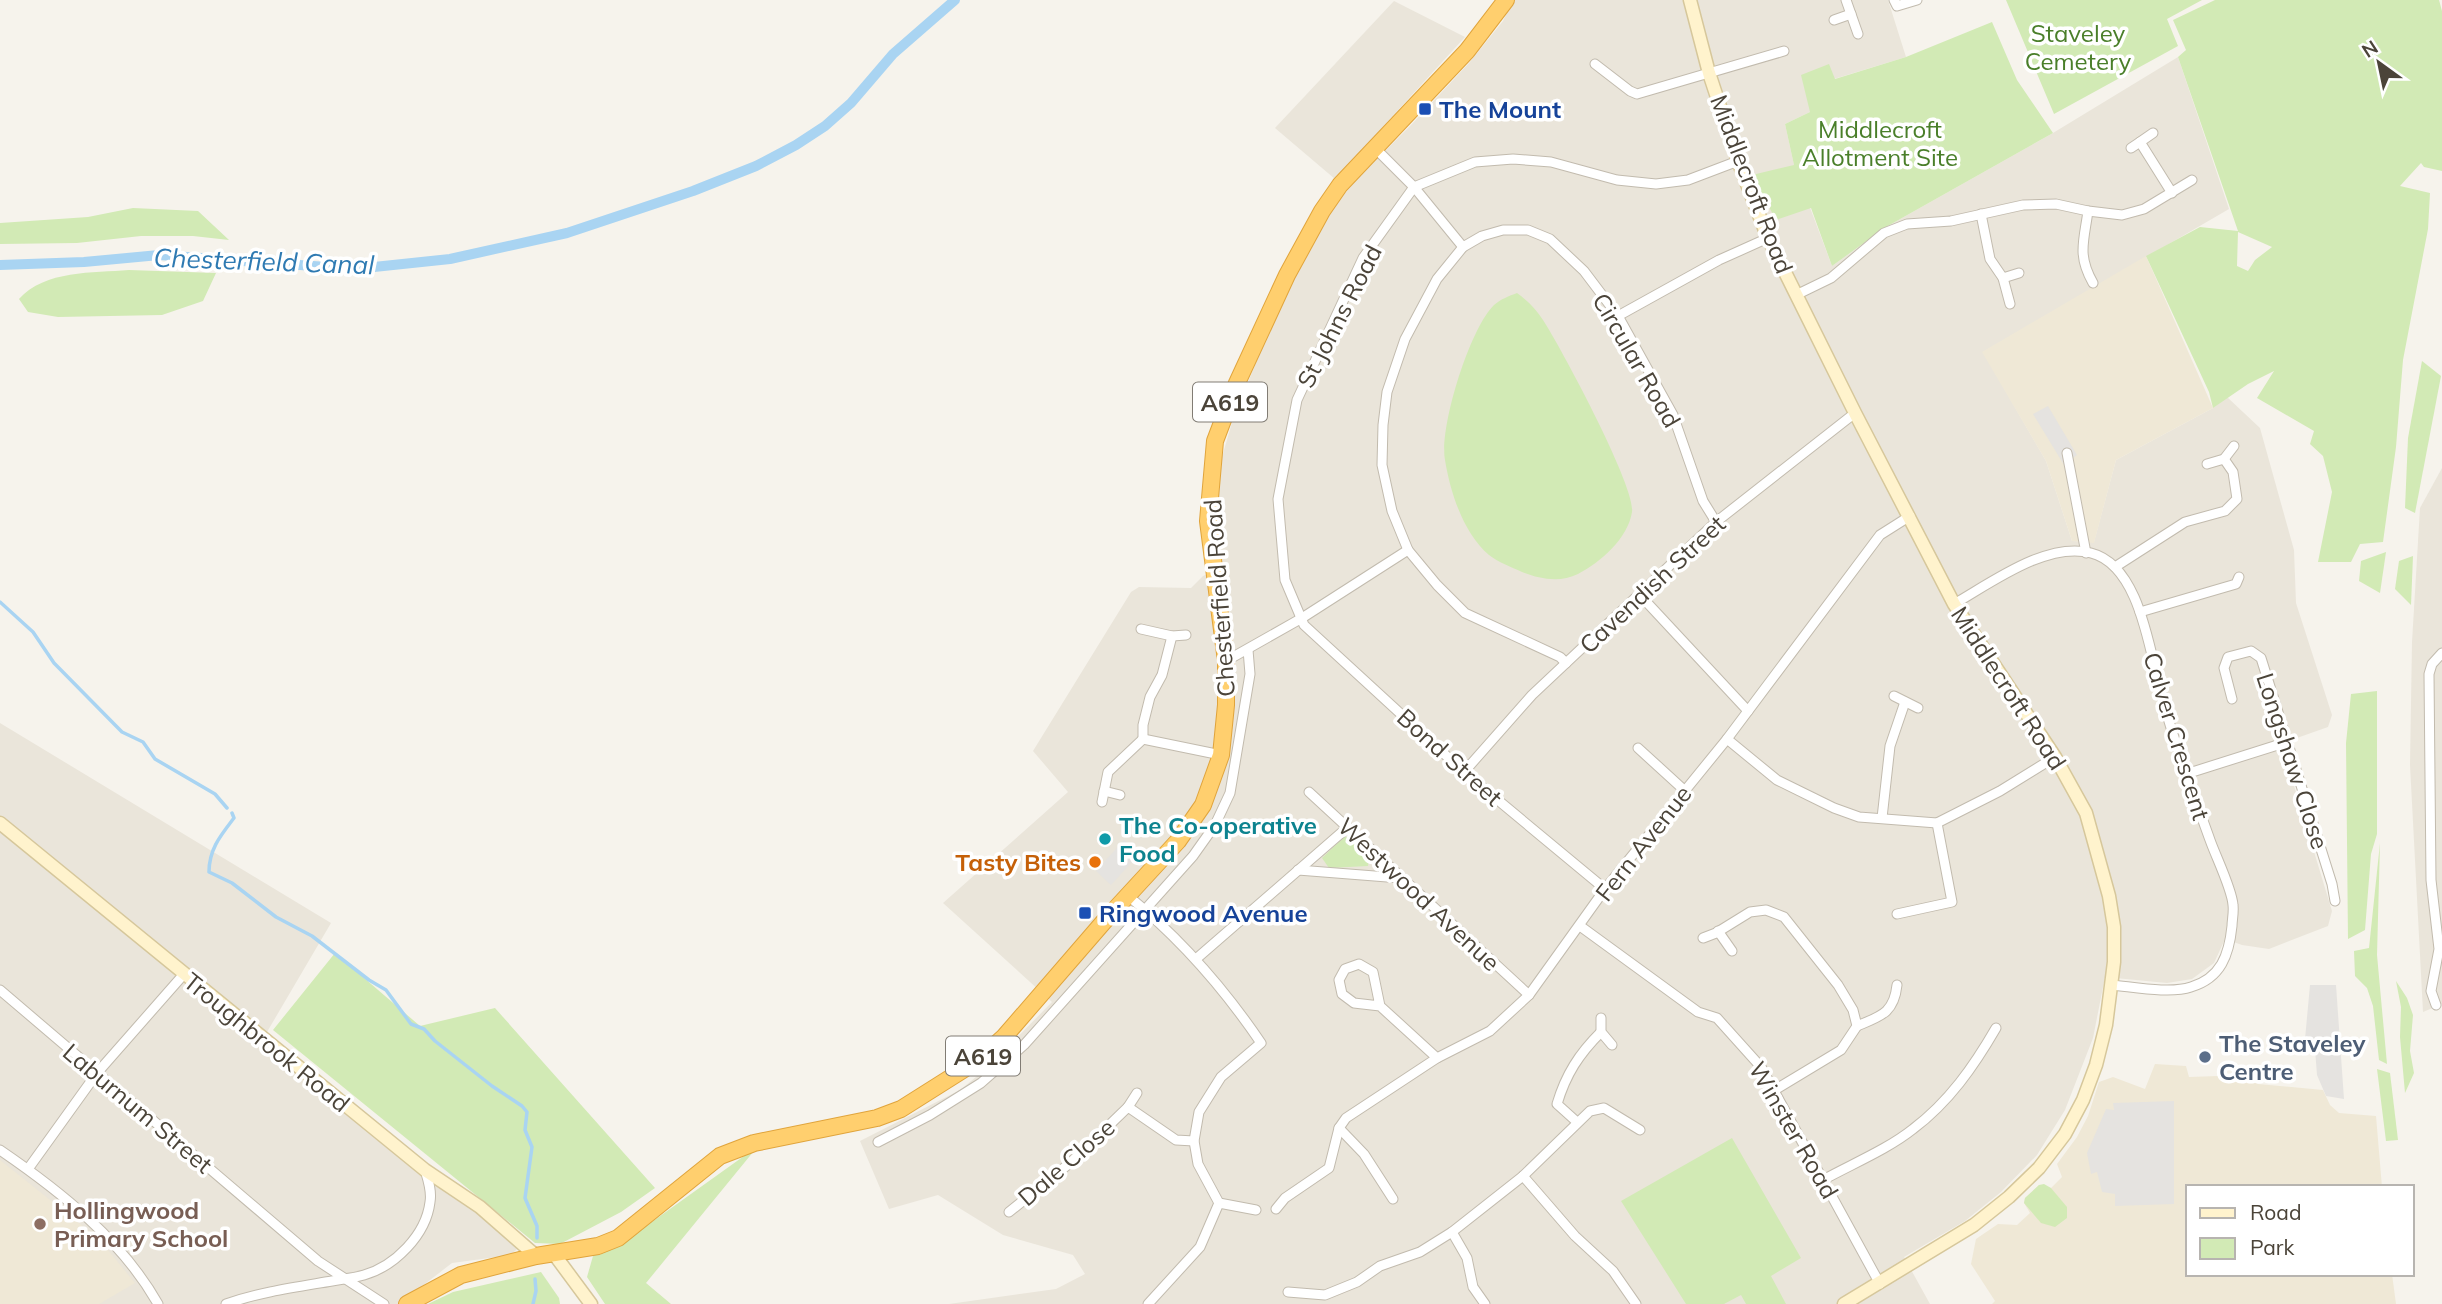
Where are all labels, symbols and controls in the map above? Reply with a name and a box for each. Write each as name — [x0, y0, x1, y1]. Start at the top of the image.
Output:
park label: Staveley Cemetery — [2025, 18, 2131, 76]
north arrow — [2344, 28, 2414, 98]
text: N — [2357, 35, 2382, 63]
street label: Middlecroft Road — [1704, 90, 1800, 278]
place label: The Mount — [1439, 94, 1561, 124]
marker: The Mount — [1417, 101, 1433, 117]
park label: Middlecroft Allotment Site — [1802, 114, 1958, 172]
street label: St Johns Road — [1290, 240, 1388, 392]
water label: Chesterfield Canal — [153, 241, 376, 281]
street label: Circular Road — [1586, 287, 1688, 433]
road number: A619 — [1193, 382, 1267, 422]
street label: Chesterfield Road — [1197, 498, 1241, 698]
street label: Cavendish Street — [1573, 509, 1731, 659]
street label: Middlecroft Road — [1945, 601, 2073, 775]
street label: Calver Crescent — [2137, 648, 2217, 824]
street label: Longshaw Close — [2250, 669, 2336, 853]
street label: Bond Street — [1391, 702, 1509, 812]
street label: Fern Avenue — [1588, 779, 1698, 907]
place label: The Co-operative Food — [1119, 810, 1317, 868]
street label: Westwood Avenue — [1332, 811, 1506, 977]
marker: The Co-operative Food — [1097, 831, 1113, 847]
place label: Tasty Bites — [955, 847, 1081, 877]
marker: Tasty Bites — [1087, 854, 1103, 870]
place label: Ringwood Avenue — [1099, 898, 1308, 928]
marker: Ringwood Avenue — [1077, 905, 1093, 921]
street label: Troughbrook Road — [178, 966, 356, 1118]
place label: The Staveley Centre — [2219, 1028, 2366, 1086]
road number: A619 — [946, 1036, 1020, 1076]
street label: Laburnum Street — [57, 1037, 219, 1179]
marker: The Staveley Centre — [2197, 1049, 2213, 1065]
street label: Winster Road — [1743, 1056, 1845, 1204]
street label: Dale Close — [1012, 1112, 1120, 1212]
legend — [2186, 1185, 2414, 1276]
place label: Hollingwood Primary School — [54, 1195, 228, 1253]
text: Road — [2250, 1199, 2301, 1225]
marker: Hollingwood Primary School — [32, 1216, 48, 1232]
text: Park — [2250, 1234, 2294, 1260]

